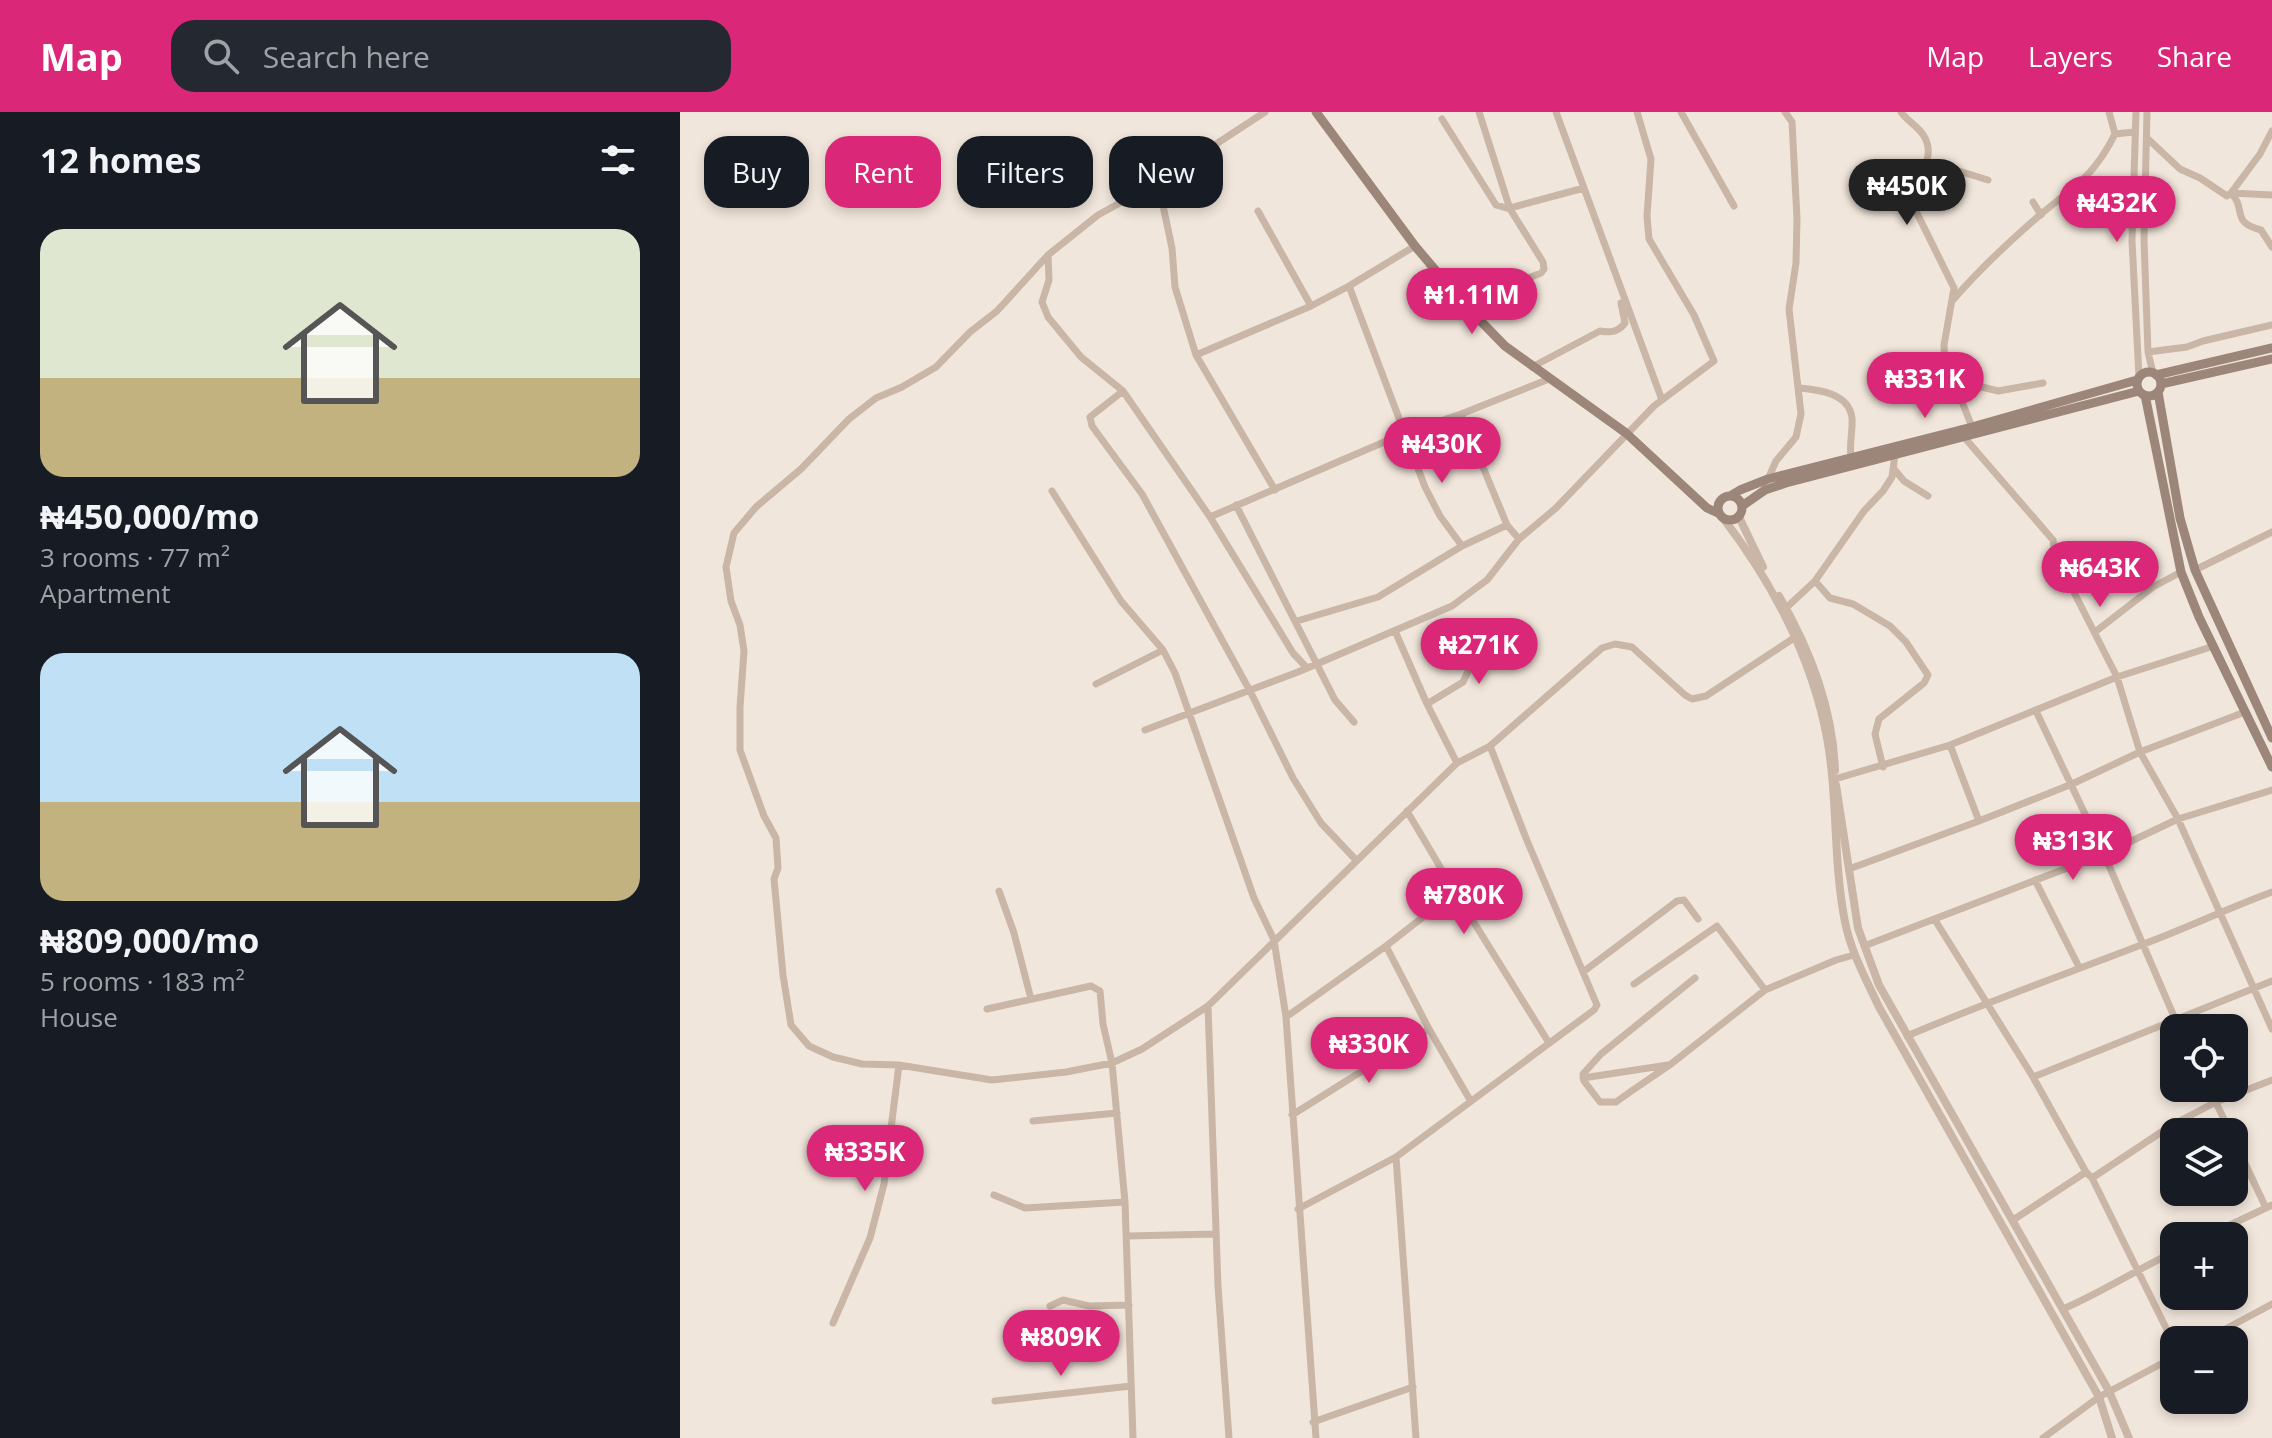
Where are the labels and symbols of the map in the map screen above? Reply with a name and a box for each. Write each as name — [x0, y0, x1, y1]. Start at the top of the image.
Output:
pin: ₦450K — [1851, 159, 1963, 227]
pin: ₦432K — [2061, 176, 2173, 244]
pin: ₦1.11M — [1407, 268, 1537, 336]
pin: ₦331K — [1869, 352, 1981, 420]
pin: ₦430K — [1386, 417, 1498, 485]
pin: ₦643K — [2044, 541, 2156, 609]
pin: ₦271K — [1423, 618, 1535, 686]
pin: ₦313K — [2017, 814, 2129, 882]
pin: ₦780K — [1408, 868, 1520, 936]
pin: ₦330K — [1313, 1017, 1425, 1085]
pin: ₦335K — [809, 1125, 921, 1193]
pin: ₦809K — [1005, 1310, 1117, 1378]

